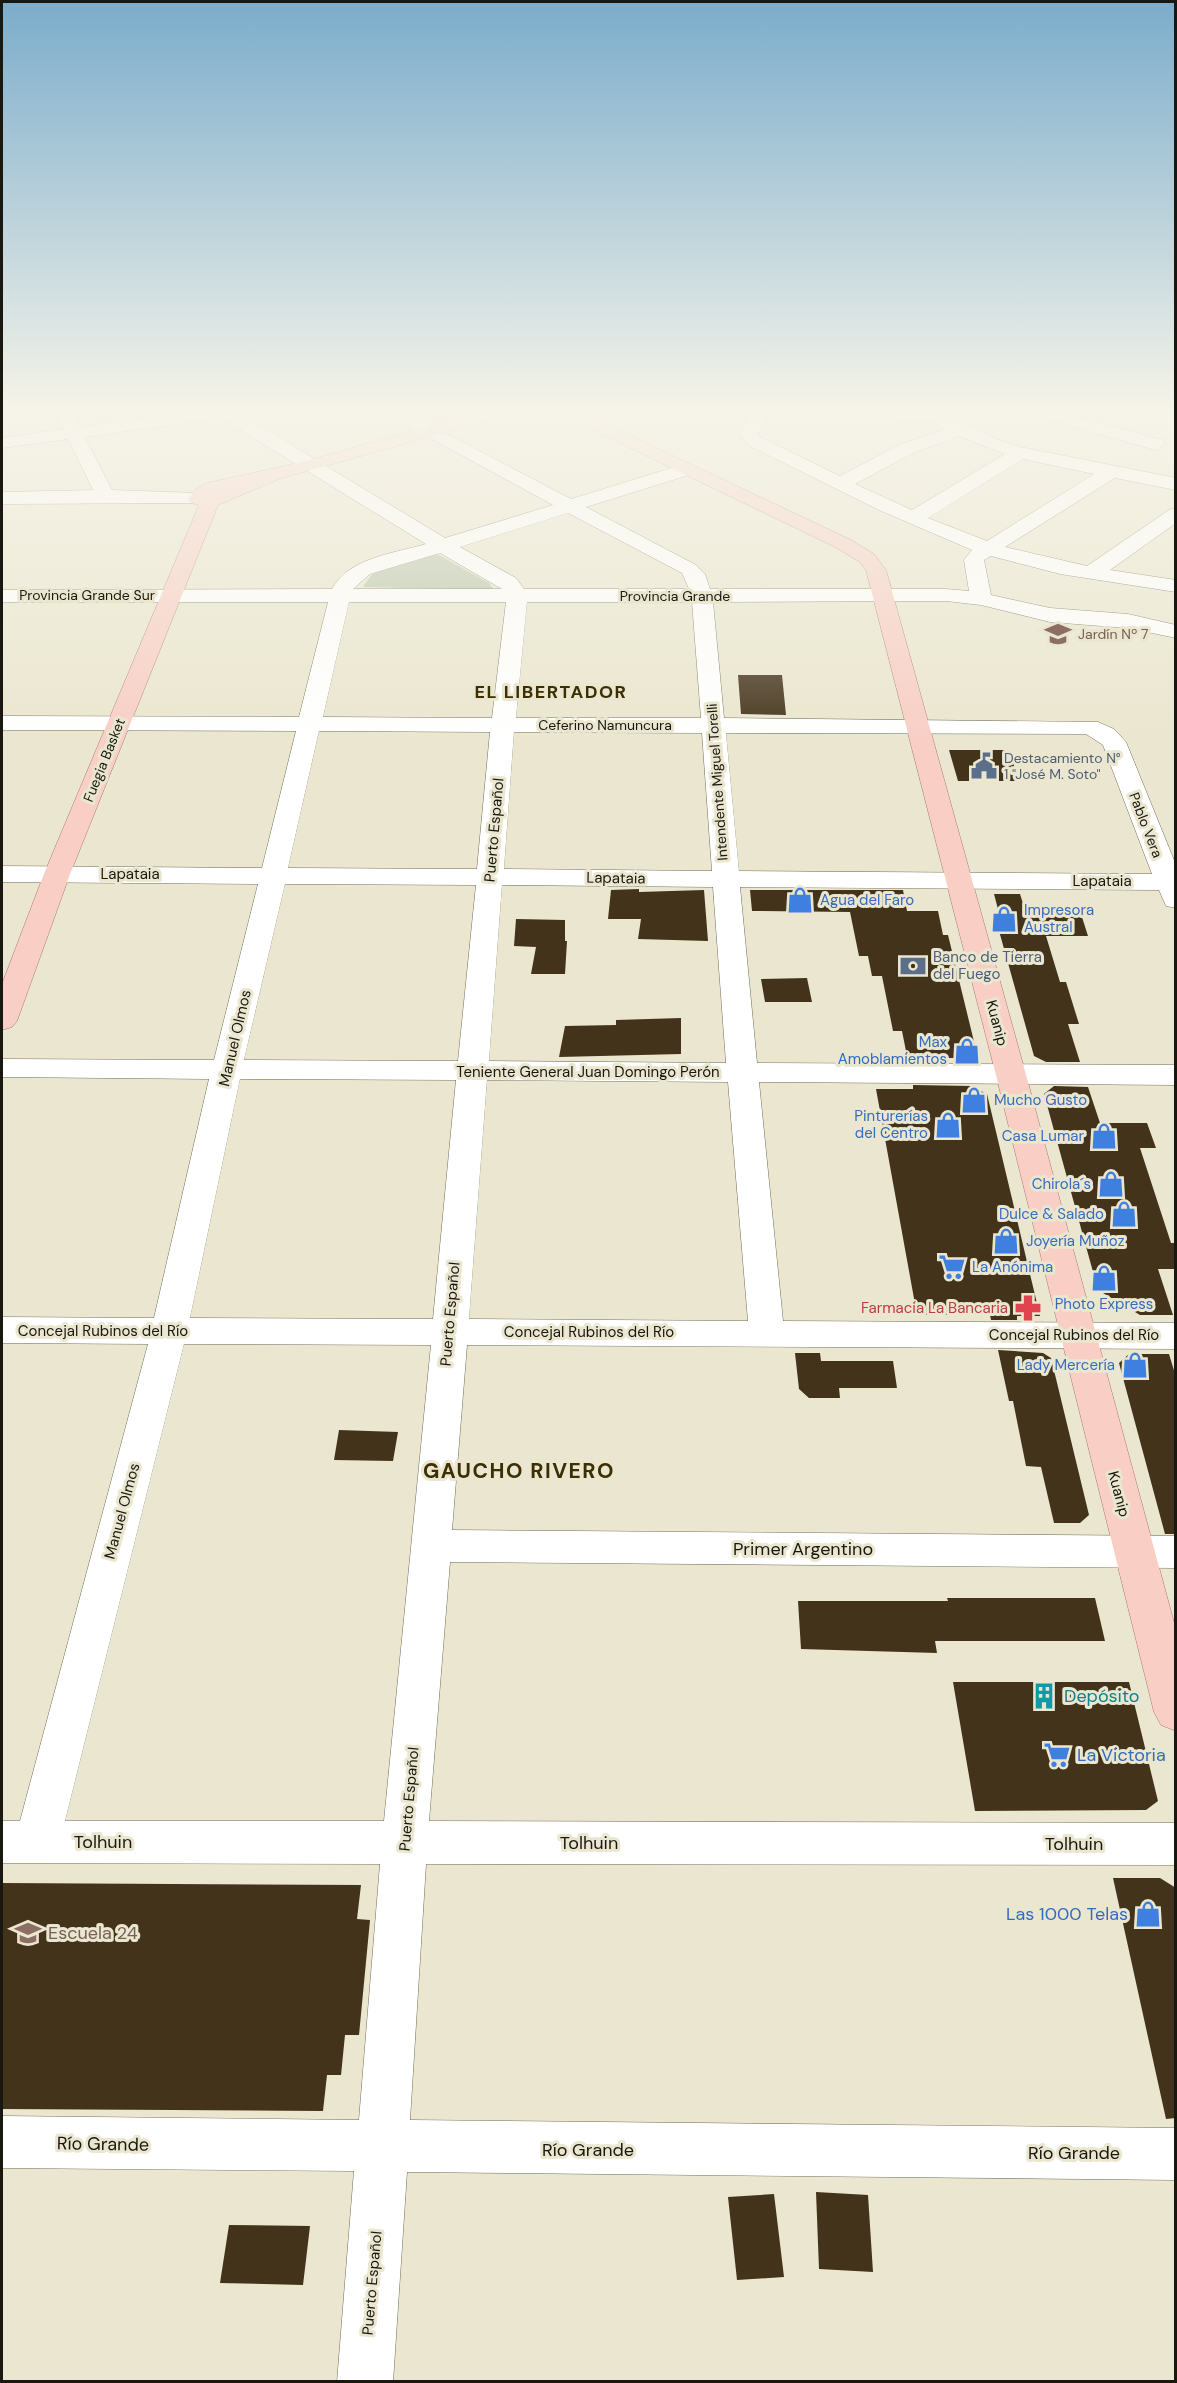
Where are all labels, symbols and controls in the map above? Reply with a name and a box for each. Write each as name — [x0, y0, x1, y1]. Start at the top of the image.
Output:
street label: Provincia Grande Sur — [19, 586, 155, 604]
street label: Provincia Grande — [620, 587, 730, 605]
school or university icon: Jardín Nº 7 — [1043, 619, 1073, 649]
place label: Jardín Nº 7 — [1078, 625, 1149, 643]
district label: EL LIBERTADOR — [475, 680, 627, 704]
street label: Intendente Miguel Torelli — [703, 703, 731, 861]
street label: Fuegia Basket — [79, 715, 129, 805]
street label: Ceferino Namuncura — [538, 716, 672, 734]
place label: Destacamiento N° 1 "José M. Soto" — [1004, 749, 1121, 783]
public building icon: Destacamiento N° 1 "José M. Soto" — [969, 751, 999, 781]
street label: Puerto Español — [479, 777, 509, 883]
street label: Pablo Vera — [1125, 790, 1167, 860]
street label: Lapataia — [100, 864, 160, 884]
street label: Lapataia — [586, 867, 646, 889]
street label: Lapataia — [1072, 871, 1132, 891]
shop icon: Agua del Faro — [785, 885, 815, 915]
place label: Agua del Faro — [820, 890, 914, 910]
place label: Impresora Austral — [1024, 900, 1094, 937]
shop icon: Impresora Austral — [989, 904, 1019, 934]
place label: Banco de Tierra del Fuego — [933, 947, 1042, 984]
bank icon: Banco de Tierra del Fuego — [898, 951, 928, 981]
street label: Manuel Olmos — [214, 988, 256, 1088]
street label: Kuanip — [981, 998, 1013, 1048]
place label: Max Amoblamientos — [838, 1032, 948, 1069]
shop icon: Max Amoblamientos — [952, 1036, 982, 1066]
street label: Teniente General Juan Domingo Perón — [456, 1062, 720, 1082]
shop icon: Mucho Gusto — [959, 1085, 989, 1115]
place label: Mucho Gusto — [994, 1090, 1087, 1110]
place label: Pinturerías del Centro — [854, 1106, 928, 1143]
shop icon: Pinturerías del Centro — [933, 1110, 963, 1140]
shop icon: Casa Lumar — [1089, 1121, 1119, 1151]
place label: Casa Lumar — [1002, 1126, 1084, 1146]
shop icon: Chirola´s — [1096, 1169, 1126, 1199]
place label: Chirola´s — [1032, 1174, 1091, 1194]
shop icon: Dulce & Salado — [1109, 1199, 1139, 1229]
place label: Dulce & Salado — [999, 1204, 1104, 1224]
shop icon: Joyería Muñoz — [991, 1226, 1021, 1256]
place label: Joyería Muñoz — [1026, 1231, 1125, 1251]
supermarket icon: La Anónima — [937, 1252, 967, 1282]
place label: La Anónima — [972, 1257, 1053, 1277]
street label: Puerto Español — [435, 1261, 465, 1367]
shop icon: Photo Express — [1089, 1263, 1119, 1293]
pharmacy icon: Farmacia La Bancaria — [1013, 1293, 1043, 1323]
place label: Photo Express — [1055, 1294, 1153, 1314]
place label: Farmacia La Bancaria — [861, 1298, 1008, 1318]
street label: Concejal Rubinos del Río — [18, 1321, 188, 1341]
street label: Concejal Rubinos del Río — [504, 1322, 674, 1342]
street label: Concejal Rubinos del Río — [989, 1325, 1159, 1345]
shop icon: Lady Mercería — [1120, 1350, 1150, 1380]
place label: Lady Mercería — [1017, 1355, 1115, 1375]
district label: GAUCHO RIVERO — [423, 1457, 615, 1485]
street label: Manuel Olmos — [100, 1461, 144, 1561]
street label: Kuanip — [1103, 1469, 1135, 1519]
street label: Primer Argentino — [733, 1537, 873, 1561]
building icon: Depósito — [1029, 1681, 1059, 1711]
place label: Depósito — [1064, 1684, 1139, 1708]
supermarket icon: La Victoria — [1042, 1740, 1072, 1770]
place label: La Victoria — [1077, 1743, 1166, 1767]
street label: Puerto Español — [394, 1746, 424, 1852]
street label: Tolhuin — [74, 1830, 132, 1854]
street label: Tolhuin — [560, 1831, 618, 1855]
street label: Tolhuin — [1045, 1832, 1103, 1856]
shop icon: Las 1000 Telas — [1133, 1899, 1163, 1929]
place label: Las 1000 Telas — [1006, 1902, 1128, 1926]
school or university icon: Escuela 24 — [13, 1918, 43, 1948]
place label: Escuela 24 — [48, 1921, 138, 1945]
street label: Río Grande — [57, 2131, 149, 2157]
street label: Río Grande — [542, 2138, 634, 2162]
street label: Río Grande — [1028, 2141, 1120, 2165]
street label: Puerto Español — [357, 2230, 387, 2336]

